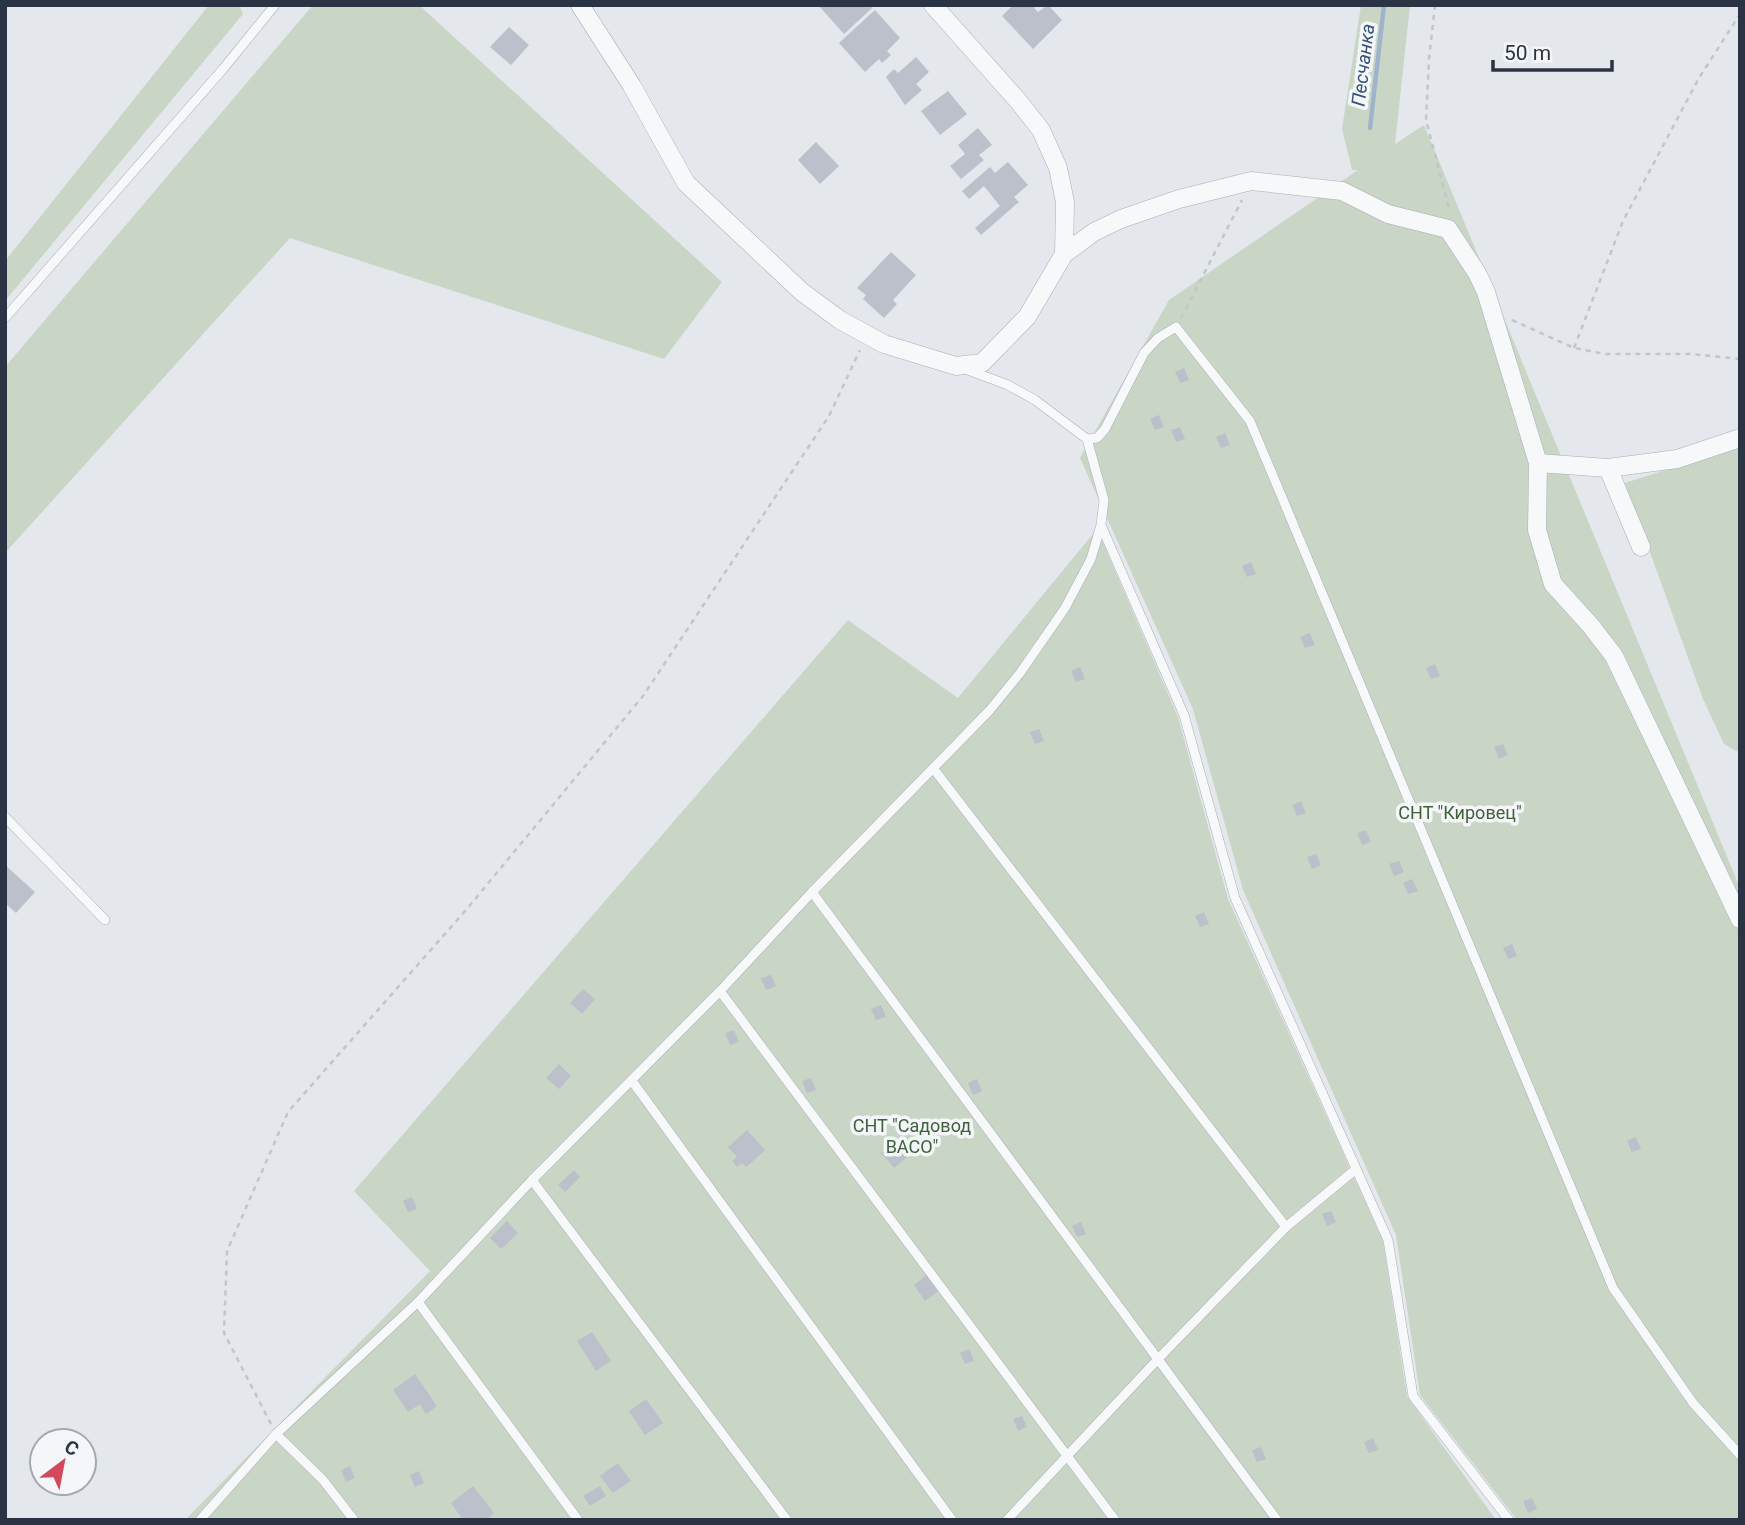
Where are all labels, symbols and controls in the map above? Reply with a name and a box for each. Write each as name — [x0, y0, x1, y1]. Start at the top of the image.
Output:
water label: Песчанка — [1347, 22, 1379, 108]
scale bar — [1493, 28, 1612, 72]
text: 50 m — [1504, 41, 1551, 65]
park label: СНТ "Кировец" — [1398, 802, 1522, 823]
park label: СНТ "Садовод ВАСО" — [853, 1115, 971, 1157]
north arrow — [28, 1427, 98, 1497]
text: С — [60, 1435, 83, 1461]

